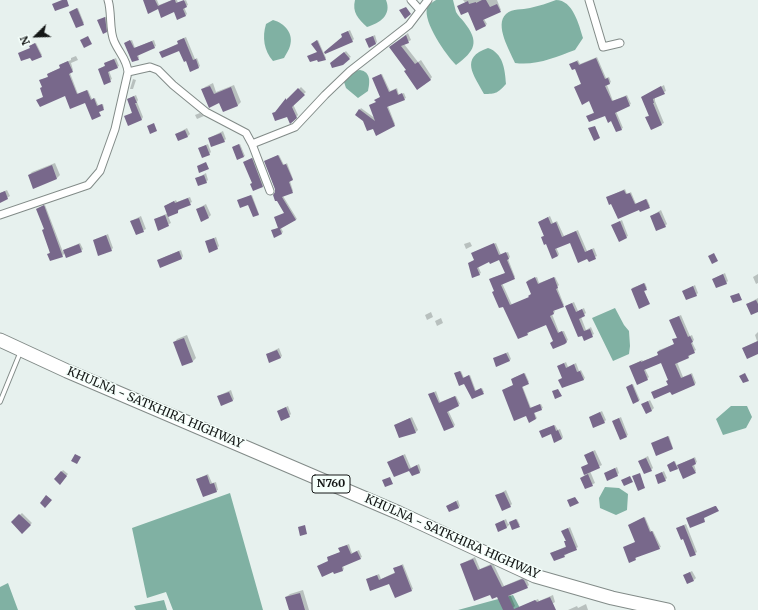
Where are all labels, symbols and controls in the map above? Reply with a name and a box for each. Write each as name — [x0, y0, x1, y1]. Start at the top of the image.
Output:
north arrow — [16, 16, 56, 56]
text: N — [17, 34, 33, 47]
street label: KHULNA - SATKHIRA HIGHWAY — [65, 364, 245, 452]
road number: N760 — [312, 475, 350, 493]
street label: KHULNA - SATKHIRA HIGHWAY — [362, 492, 542, 582]

